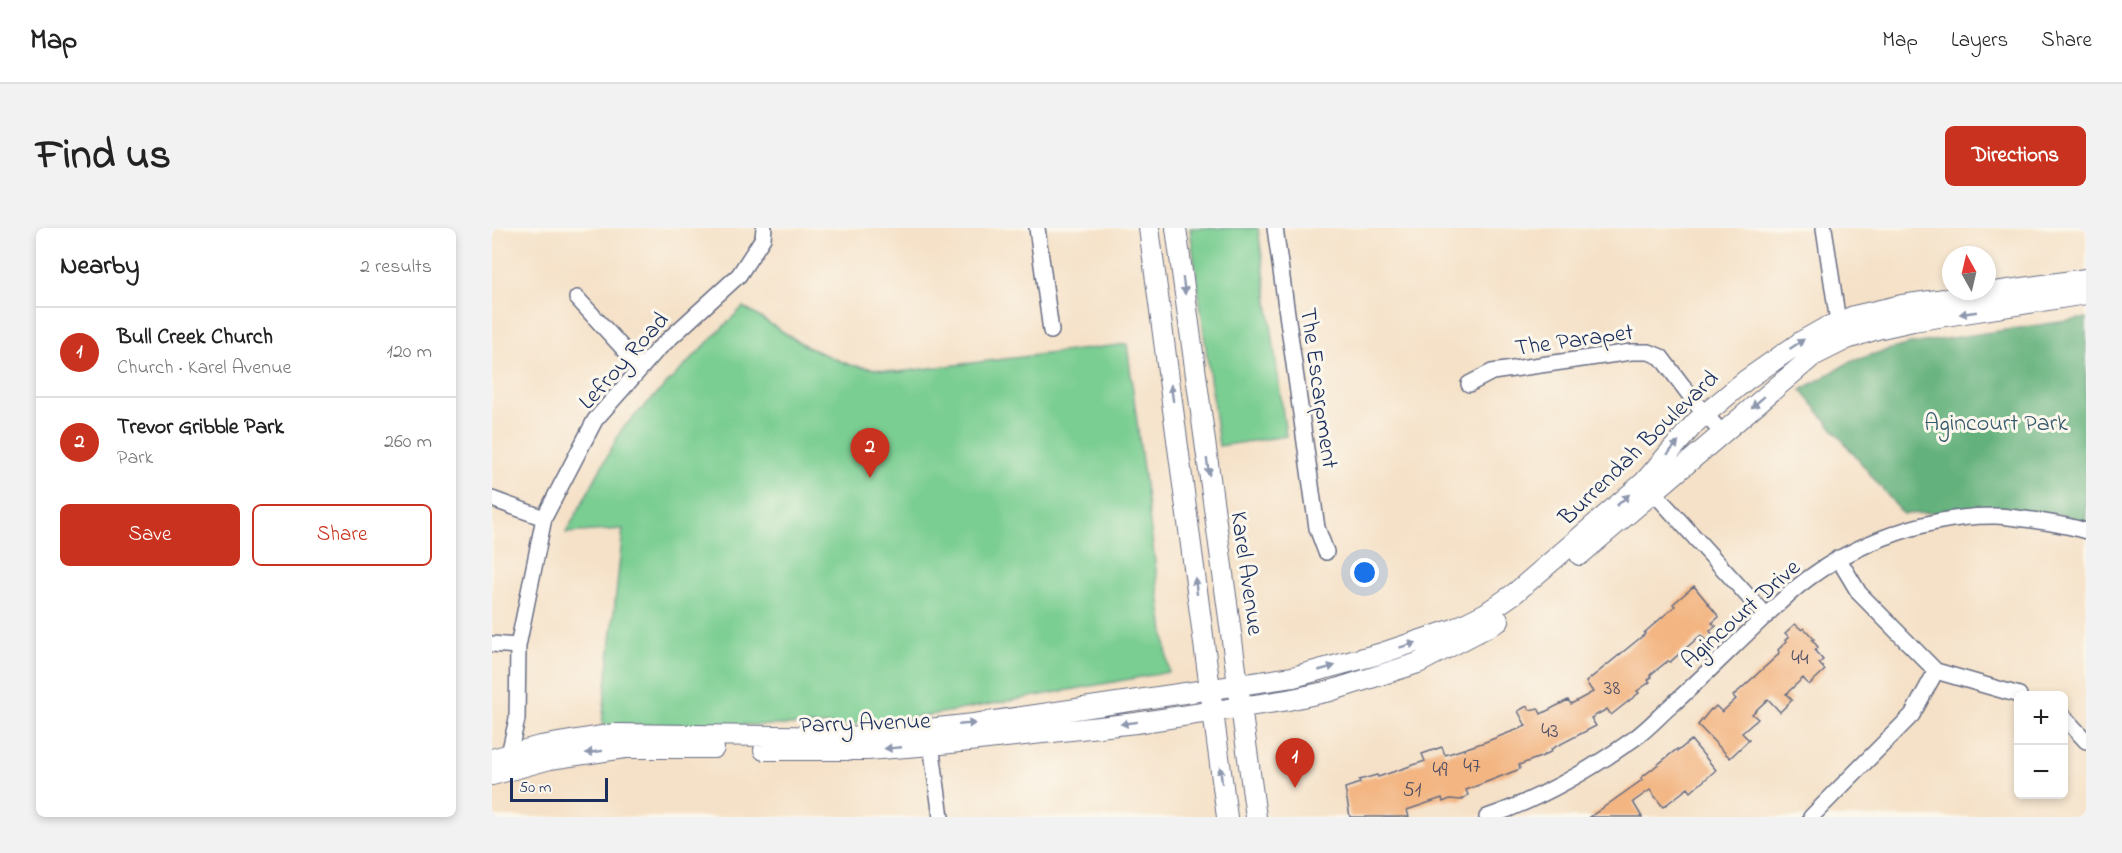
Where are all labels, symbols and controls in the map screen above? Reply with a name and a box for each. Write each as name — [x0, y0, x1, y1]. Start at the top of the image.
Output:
text: Map — [30, 21, 77, 62]
text: Map — [1882, 26, 1918, 56]
text: Layers — [1951, 26, 2008, 56]
text: Share — [2041, 26, 2092, 56]
text: Find us — [36, 126, 171, 187]
button: Directions — [1945, 126, 2086, 186]
north arrow — [1942, 246, 1996, 300]
text: Nearby — [60, 248, 139, 286]
text: 2 results — [360, 253, 432, 282]
one-way arrow — [1179, 277, 1188, 296]
street label: Lefroy Road — [571, 304, 680, 419]
street label: The Escarpment — [1289, 306, 1346, 471]
one-way arrow — [1959, 308, 1978, 317]
street label: The Parapet — [1513, 316, 1636, 367]
text: Bull Creek Church — [117, 322, 273, 354]
text: 1 — [76, 338, 83, 367]
text: 120 m — [387, 338, 432, 367]
one-way arrow — [1789, 339, 1805, 350]
text: Church · Karel Avenue — [117, 354, 292, 383]
street label: Burrendah Boulevard — [1551, 362, 1728, 535]
one-way arrow — [1167, 383, 1176, 402]
one-way arrow — [1751, 395, 1766, 408]
park label: Agincourt Park — [1924, 407, 2068, 442]
text: Trevor Gribble Park — [117, 412, 284, 444]
text: 2 — [75, 428, 84, 457]
text: 260 m — [384, 428, 432, 457]
pin: 2 — [850, 428, 890, 478]
one-way arrow — [1666, 440, 1680, 455]
text: Park — [117, 444, 153, 473]
one-way arrow — [1203, 458, 1212, 477]
one-way arrow — [1615, 494, 1630, 507]
button: Save — [60, 504, 240, 566]
button: Share — [252, 504, 432, 566]
street label: Karel Avenue — [1220, 509, 1272, 638]
street label: Agincourt Drive — [1674, 551, 1809, 678]
your location — [1350, 558, 1379, 587]
one-way arrow — [1191, 577, 1201, 596]
one-way arrow — [1399, 640, 1417, 649]
house number: 44 — [1791, 644, 1809, 674]
one-way arrow — [1319, 663, 1337, 672]
house number: 38 — [1604, 674, 1620, 704]
map controls — [2014, 691, 2068, 799]
button: + — [2014, 691, 2068, 745]
street label: Parry Avenue — [799, 705, 932, 745]
house number: 43 — [1541, 717, 1559, 747]
one-way arrow — [958, 719, 977, 729]
one-way arrow — [1120, 719, 1139, 728]
pin: 1 — [1276, 738, 1314, 788]
one-way arrow — [884, 744, 903, 753]
button: − — [2014, 745, 2068, 799]
one-way arrow — [584, 747, 603, 757]
house number: 47 — [1463, 752, 1481, 782]
house number: 49 — [1433, 756, 1448, 786]
one-way arrow — [1217, 766, 1226, 785]
scale bar — [510, 775, 608, 802]
text: 50 m — [519, 776, 551, 800]
house number: 51 — [1403, 776, 1422, 806]

